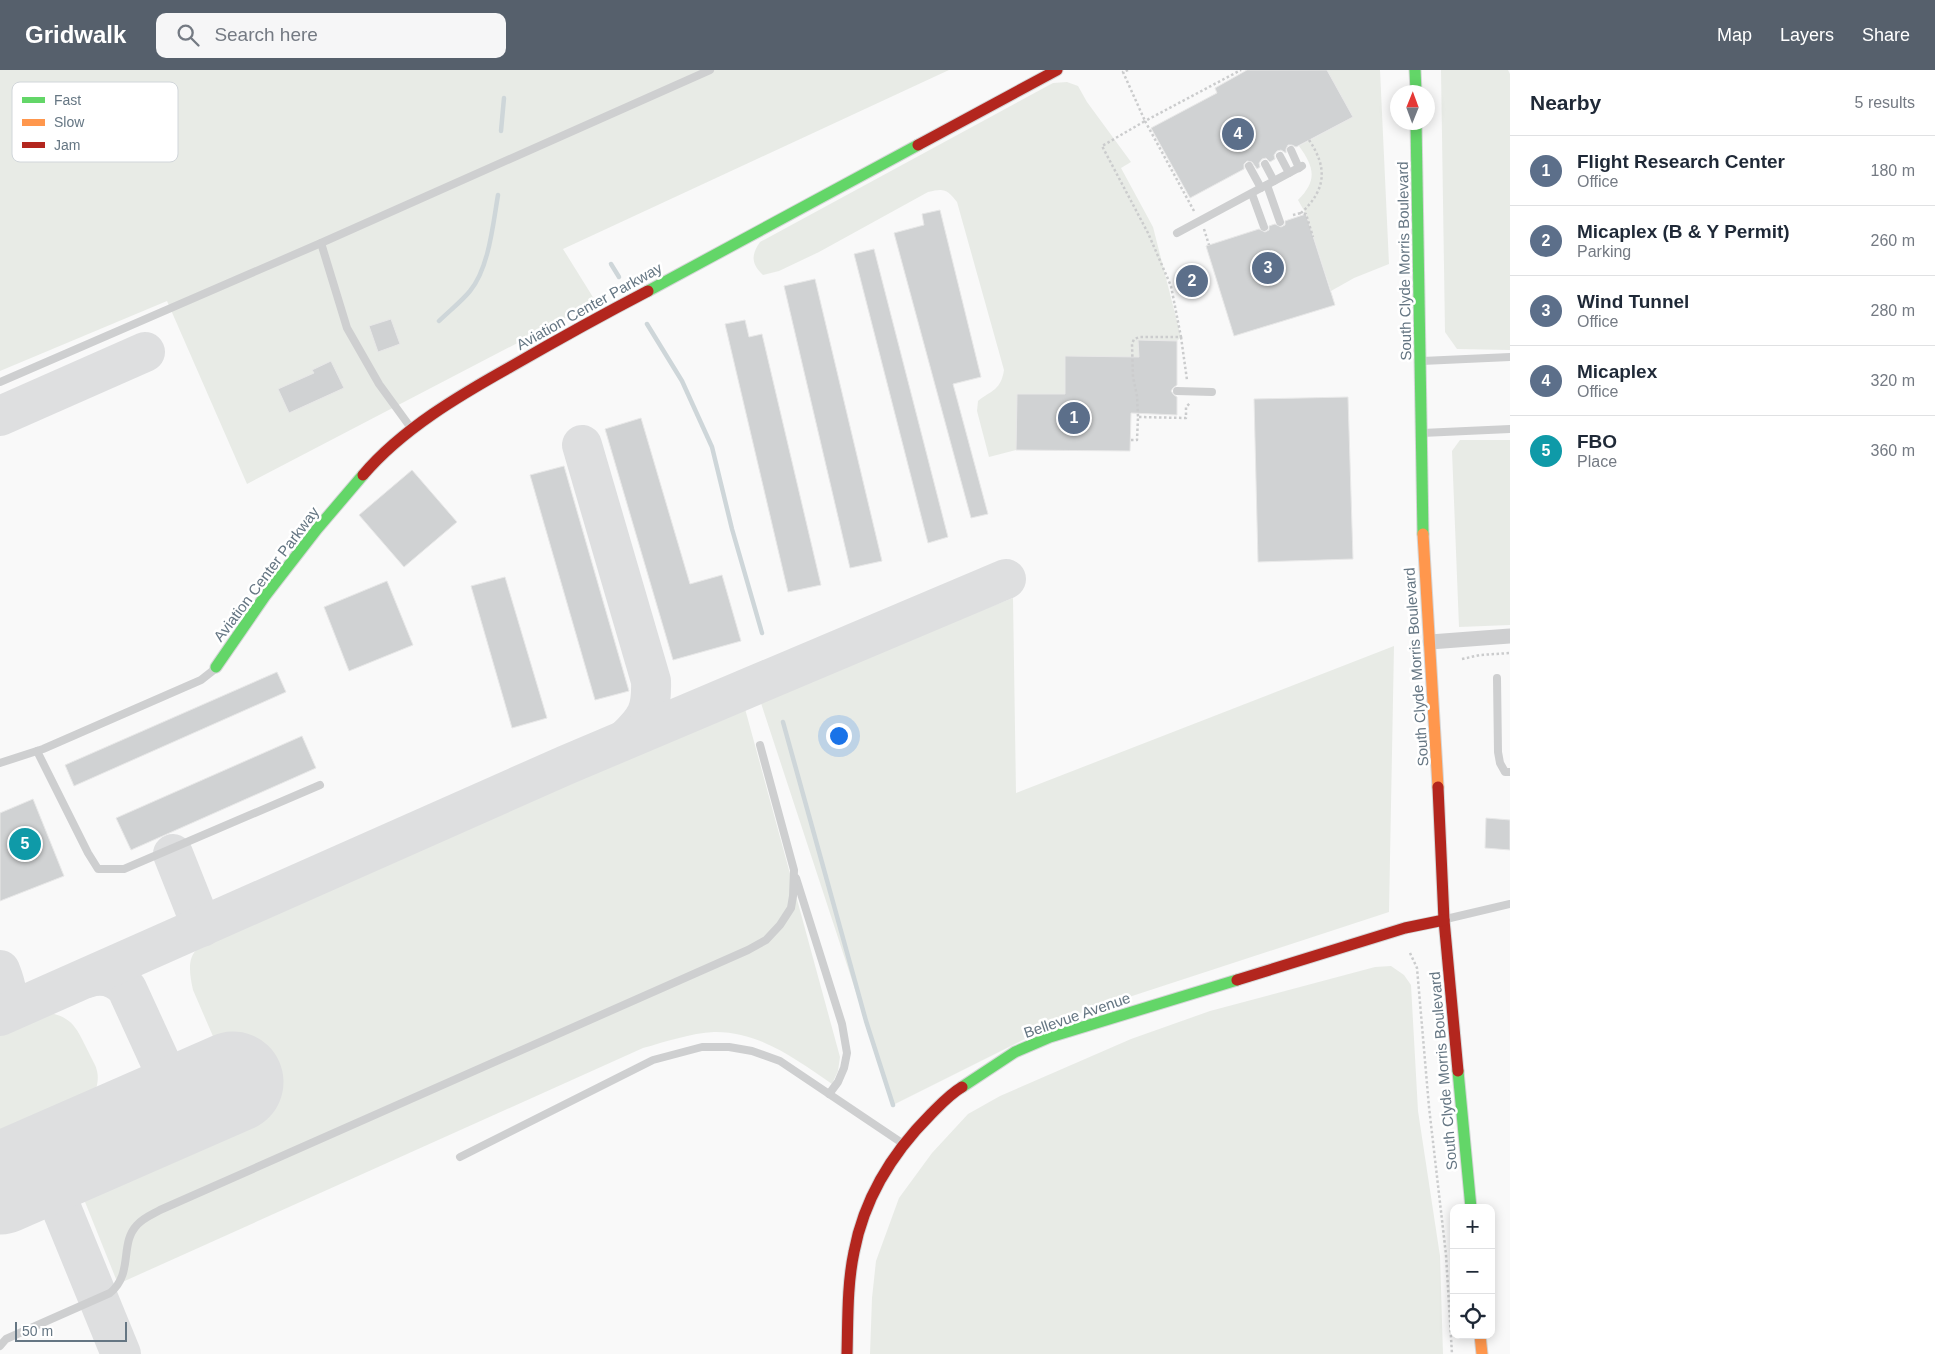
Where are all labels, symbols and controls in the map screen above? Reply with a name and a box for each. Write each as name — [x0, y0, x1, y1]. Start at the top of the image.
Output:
search box — [156, 13, 506, 58]
text: Gridwalk — [25, 21, 126, 48]
icon: search — [174, 21, 202, 49]
text: Search here — [214, 24, 318, 45]
text: Map — [1717, 25, 1752, 45]
text: Layers — [1780, 25, 1834, 45]
text: Share — [1862, 25, 1910, 45]
legend — [12, 82, 178, 162]
north arrow — [1390, 85, 1435, 130]
text: Nearby — [1530, 91, 1601, 114]
text: Fast — [54, 92, 81, 108]
text: 5 results — [1855, 94, 1915, 111]
text: Slow — [54, 114, 85, 130]
pin: 4 — [1222, 115, 1254, 153]
text: Jam — [54, 137, 80, 153]
text: Flight Research Center — [1577, 151, 1785, 172]
street label: South Clyde Morris Boulevard — [1394, 161, 1414, 361]
text: 1 — [1542, 162, 1550, 179]
text: 180 m — [1871, 162, 1915, 179]
text: Office — [1577, 173, 1619, 190]
text: Micaplex (B & Y Permit) — [1577, 221, 1790, 242]
text: 2 — [1542, 232, 1550, 249]
text: 260 m — [1871, 232, 1915, 249]
text: Parking — [1577, 243, 1631, 260]
pin: 3 — [1252, 249, 1284, 287]
street label: Aviation Center Parkway — [513, 259, 665, 353]
pin: 2 — [1176, 262, 1208, 300]
text: Wind Tunnel — [1577, 291, 1689, 312]
text: 3 — [1542, 302, 1550, 319]
text: 280 m — [1871, 302, 1915, 319]
text: Office — [1577, 313, 1619, 330]
text: Micaplex — [1577, 361, 1657, 382]
text: 4 — [1542, 372, 1550, 389]
text: 320 m — [1871, 372, 1915, 389]
text: Office — [1577, 383, 1619, 400]
pin: 1 — [1058, 399, 1090, 437]
text: FBO — [1577, 431, 1617, 452]
text: 5 — [1542, 442, 1550, 459]
text: 360 m — [1871, 442, 1915, 459]
text: Place — [1577, 453, 1617, 470]
street label: Aviation Center Parkway — [210, 503, 322, 645]
street label: South Clyde Morris Boulevard — [1401, 567, 1431, 767]
your location — [826, 723, 852, 749]
pin: 5 — [9, 825, 41, 863]
street label: South Clyde Morris Boulevard — [1426, 971, 1460, 1171]
street label: Bellevue Avenue — [1022, 989, 1132, 1041]
map controls — [1450, 1204, 1495, 1339]
button: + — [1450, 1204, 1495, 1249]
button: − — [1450, 1249, 1495, 1294]
button: locate — [1450, 1294, 1495, 1339]
scale bar — [15, 1319, 128, 1342]
text: 50 m — [22, 1323, 53, 1339]

